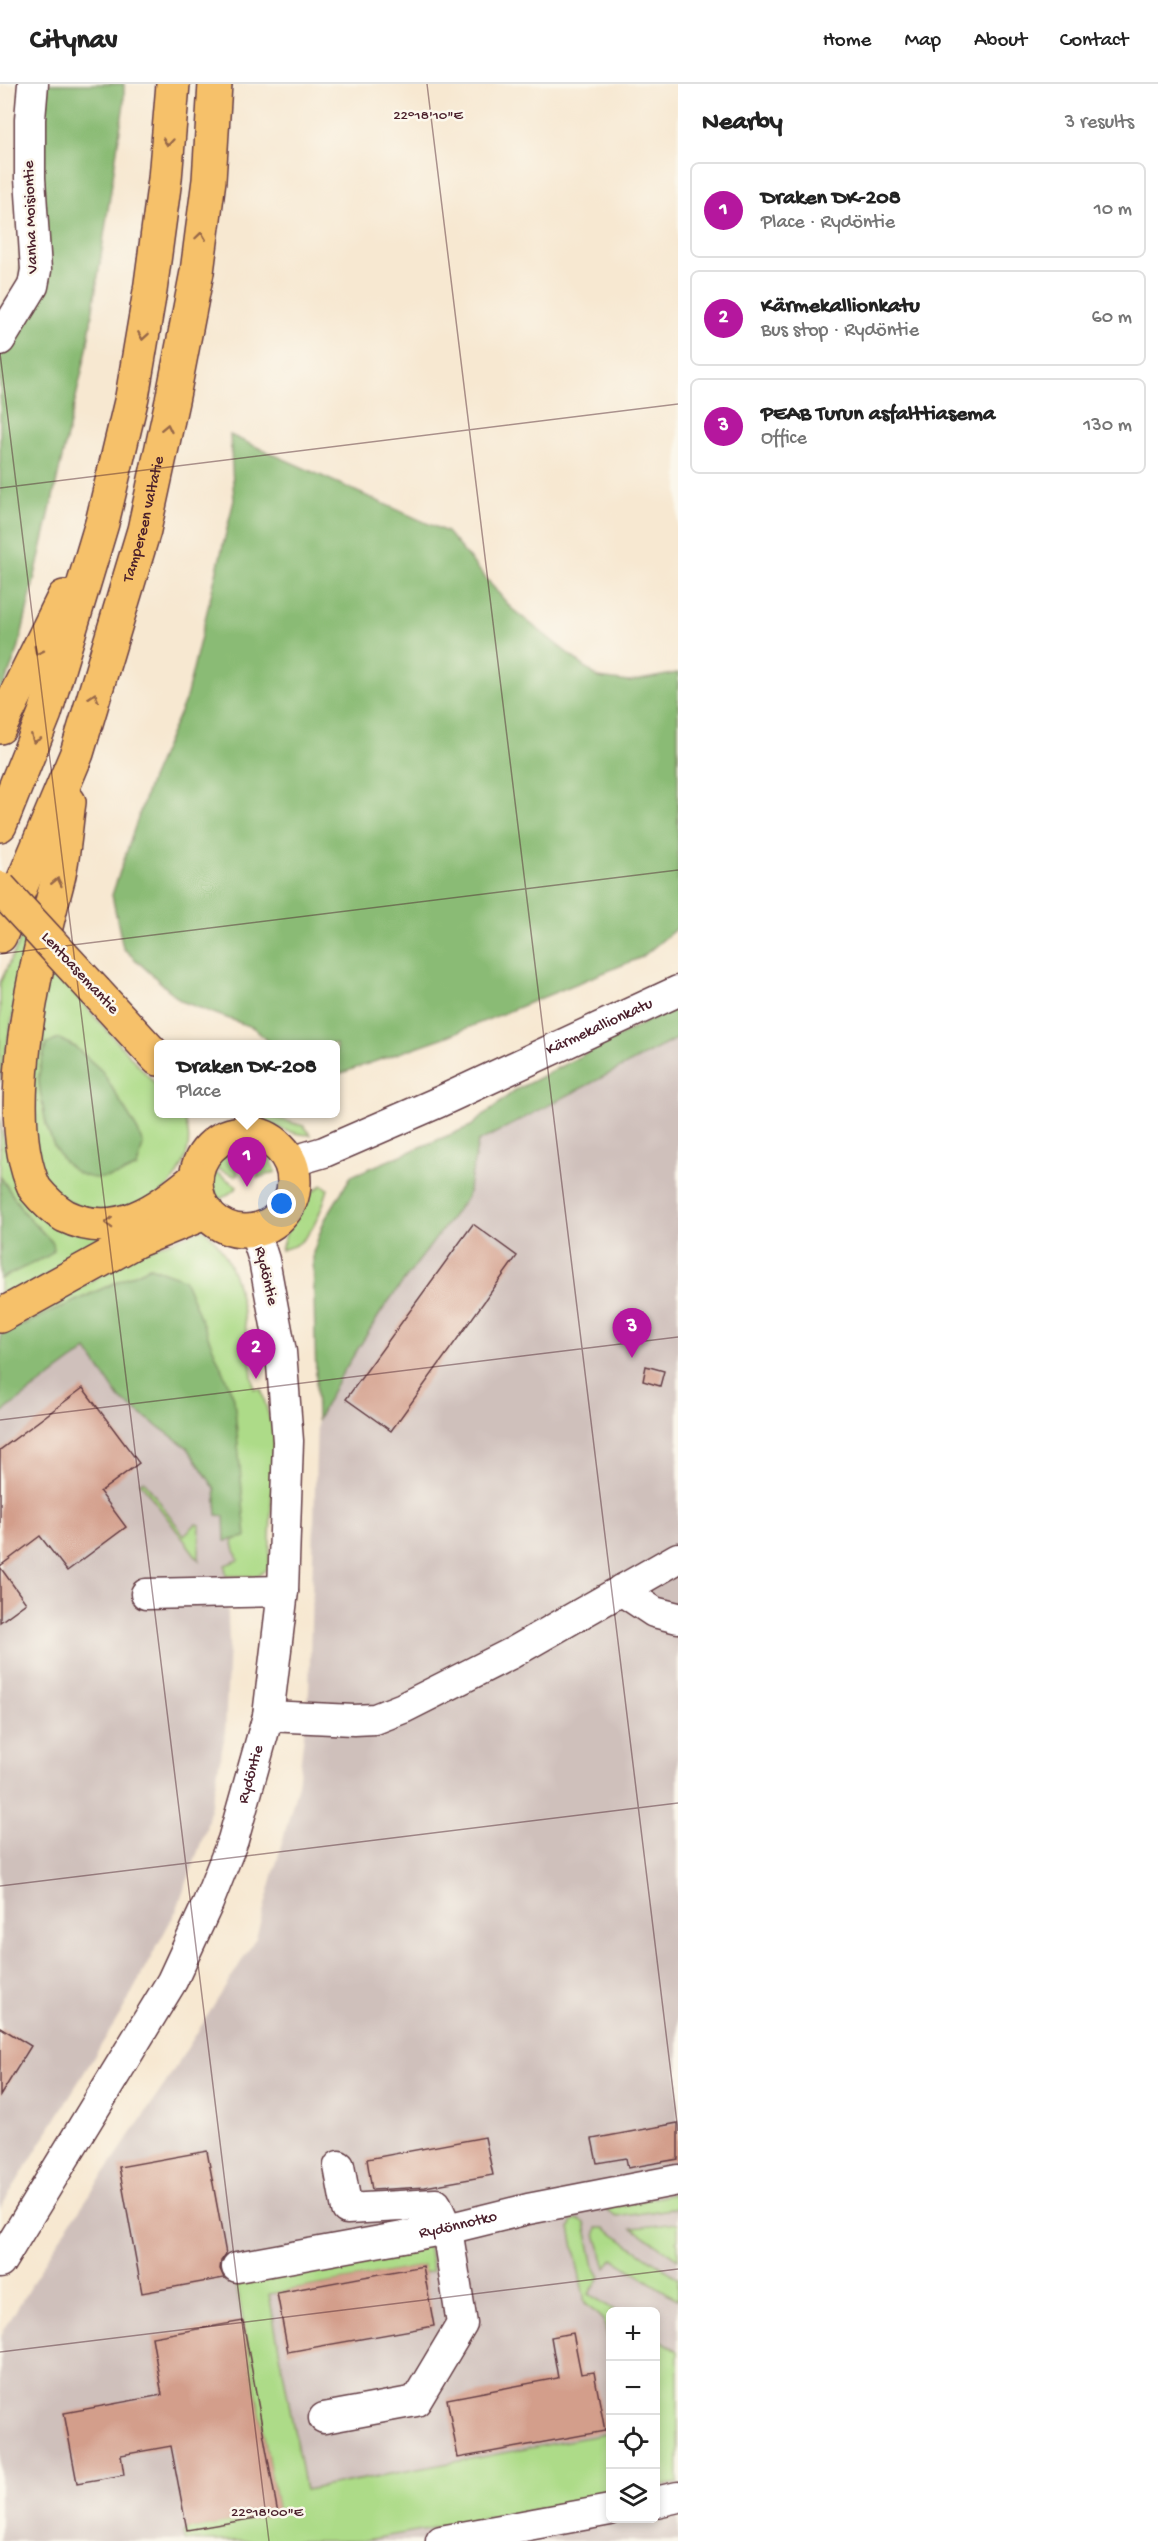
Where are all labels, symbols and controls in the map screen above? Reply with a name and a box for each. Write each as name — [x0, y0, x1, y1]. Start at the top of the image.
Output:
text: Citynav — [30, 25, 118, 58]
text: Home — [823, 29, 871, 54]
text: Map — [904, 29, 941, 54]
text: About — [974, 29, 1027, 54]
text: Contact — [1060, 29, 1128, 54]
text: 22°18'10"E — [393, 107, 463, 125]
text: Nearby — [702, 108, 783, 139]
text: 3 results — [1065, 112, 1134, 135]
one-way arrow — [162, 138, 175, 147]
street label: Vanha Moisiontie — [21, 159, 44, 275]
text: Draken DK-208 — [761, 186, 901, 212]
text: 1 — [719, 199, 728, 222]
text: 10 m — [1094, 199, 1132, 222]
text: Place · Rydöntie — [761, 212, 895, 235]
one-way arrow — [195, 231, 207, 241]
text: Kärmekallionkatu — [761, 294, 920, 320]
text: 2 — [719, 307, 728, 330]
text: 60 m — [1092, 307, 1132, 330]
text: Bus stop · Rydöntie — [761, 320, 919, 343]
one-way arrow — [137, 331, 149, 340]
text: PEAB Turun asfalttiasema — [761, 402, 995, 428]
text: 3 — [718, 415, 729, 438]
text: 130 m — [1083, 415, 1132, 438]
one-way arrow — [159, 423, 172, 433]
text: Office — [761, 428, 807, 451]
street label: Tampereen valtatie — [119, 454, 169, 585]
one-way arrow — [33, 644, 45, 655]
one-way arrow — [87, 692, 99, 703]
one-way arrow — [30, 733, 42, 744]
one-way arrow — [49, 878, 62, 888]
street label: Lentoasemantie — [36, 929, 122, 1020]
street label: Kärmekallionkatu — [543, 994, 657, 1060]
popup — [154, 1040, 340, 1118]
text: Draken DK-208 — [177, 1055, 317, 1081]
text: Place — [177, 1081, 221, 1104]
pin: 1 — [228, 1138, 266, 1187]
your location — [267, 1189, 296, 1218]
one-way arrow — [105, 1217, 114, 1230]
street label: Rydöntie — [249, 1245, 281, 1308]
pin: 3 — [612, 1308, 652, 1358]
pin: 2 — [236, 1330, 276, 1379]
street label: Rydöntie — [234, 1742, 269, 1806]
street label: Rydönnotko — [418, 2207, 499, 2243]
map controls — [606, 2307, 660, 2523]
button: + — [606, 2307, 660, 2361]
button: − — [606, 2361, 660, 2415]
button: locate — [606, 2415, 660, 2469]
button: layers — [606, 2469, 660, 2523]
text: 22°18'00"E — [231, 2504, 304, 2522]

